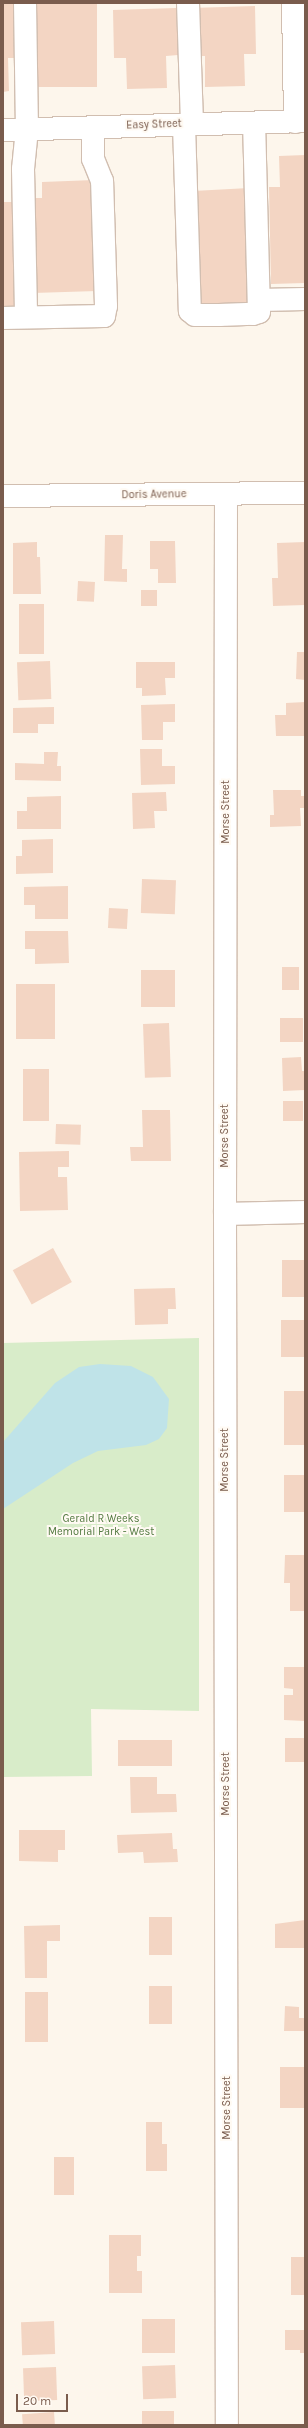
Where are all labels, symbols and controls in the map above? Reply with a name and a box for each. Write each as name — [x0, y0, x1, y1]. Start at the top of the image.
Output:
street label: Easy Street — [126, 117, 182, 133]
street label: Doris Avenue — [121, 488, 187, 502]
street label: Morse Street — [219, 780, 233, 844]
street label: Morse Street — [218, 1104, 232, 1168]
street label: Morse Street — [218, 1428, 232, 1492]
park label: Gerald R Weeks Memorial Park - West — [48, 1513, 154, 1539]
street label: Morse Street — [219, 1752, 233, 1816]
street label: Morse Street — [220, 2076, 234, 2140]
scale bar — [18, 2386, 70, 2412]
text: 20 m — [23, 2394, 51, 2408]

